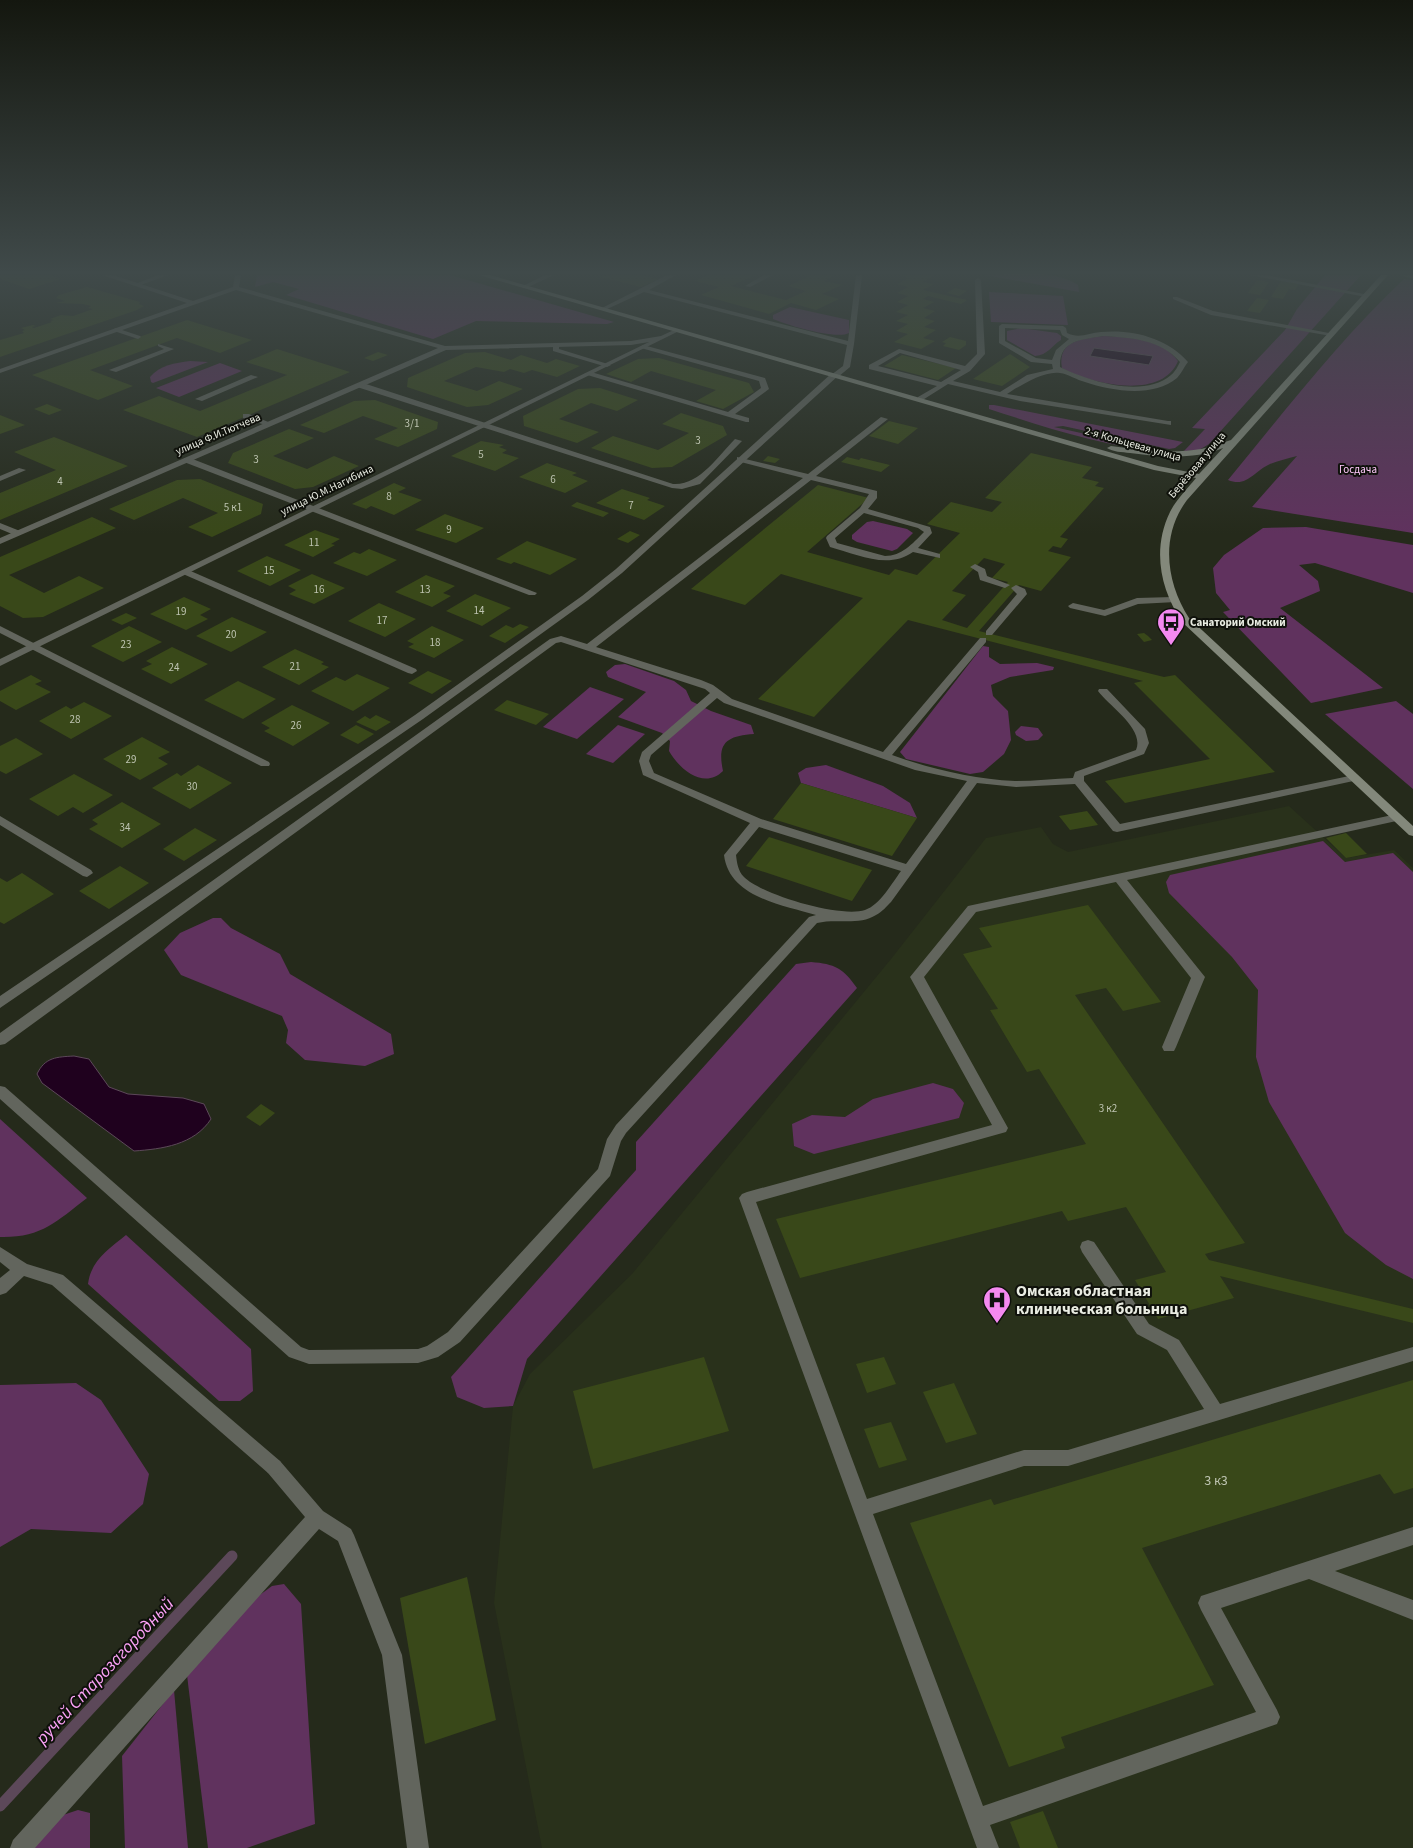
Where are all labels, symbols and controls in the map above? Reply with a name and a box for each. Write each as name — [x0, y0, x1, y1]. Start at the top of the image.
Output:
street label: улица Ф.И.Тютчева — [173, 409, 263, 459]
house number: 3/1 — [405, 416, 419, 431]
street label: 2-я Кольцевая улица — [1083, 423, 1183, 465]
street label: Берёзовая улица — [1165, 429, 1229, 501]
house number: 3 — [695, 433, 701, 448]
house number: 5 — [478, 447, 484, 462]
house number: 3 — [253, 452, 259, 467]
street label: улица Ю.М.Нагибина — [278, 461, 376, 519]
park label: Госдача — [1339, 462, 1377, 477]
house number: 6 — [550, 472, 556, 487]
house number: 4 — [57, 474, 63, 489]
house number: 8 — [386, 489, 392, 504]
house number: 7 — [628, 498, 634, 513]
house number: 5 к1 — [224, 500, 242, 515]
house number: 9 — [446, 522, 452, 537]
house number: 11 — [309, 535, 319, 550]
house number: 15 — [264, 563, 274, 578]
house number: 16 — [314, 582, 325, 597]
house number: 13 — [420, 582, 430, 597]
house number: 14 — [474, 603, 485, 618]
house number: 19 — [176, 604, 186, 619]
bus stop icon: Санаторий Омский — [1156, 607, 1186, 646]
house number: 17 — [377, 613, 387, 628]
place label: Санаторий Омский — [1190, 615, 1286, 630]
house number: 20 — [226, 627, 236, 642]
house number: 18 — [430, 635, 441, 650]
house number: 23 — [121, 637, 131, 652]
house number: 21 — [290, 659, 300, 674]
house number: 24 — [169, 660, 180, 675]
house number: 28 — [70, 712, 81, 727]
house number: 26 — [291, 718, 302, 733]
house number: 29 — [126, 752, 136, 767]
house number: 30 — [187, 779, 197, 794]
house number: 34 — [120, 820, 131, 835]
house number: 3 к2 — [1099, 1101, 1117, 1116]
place label: Омская областная клиническая больница — [1016, 1280, 1187, 1320]
hospital icon: Омская областная клиническая больница — [982, 1285, 1012, 1324]
house number: 3 к3 — [1204, 1471, 1228, 1491]
water label: ручей Старозагородный — [30, 1592, 180, 1751]

